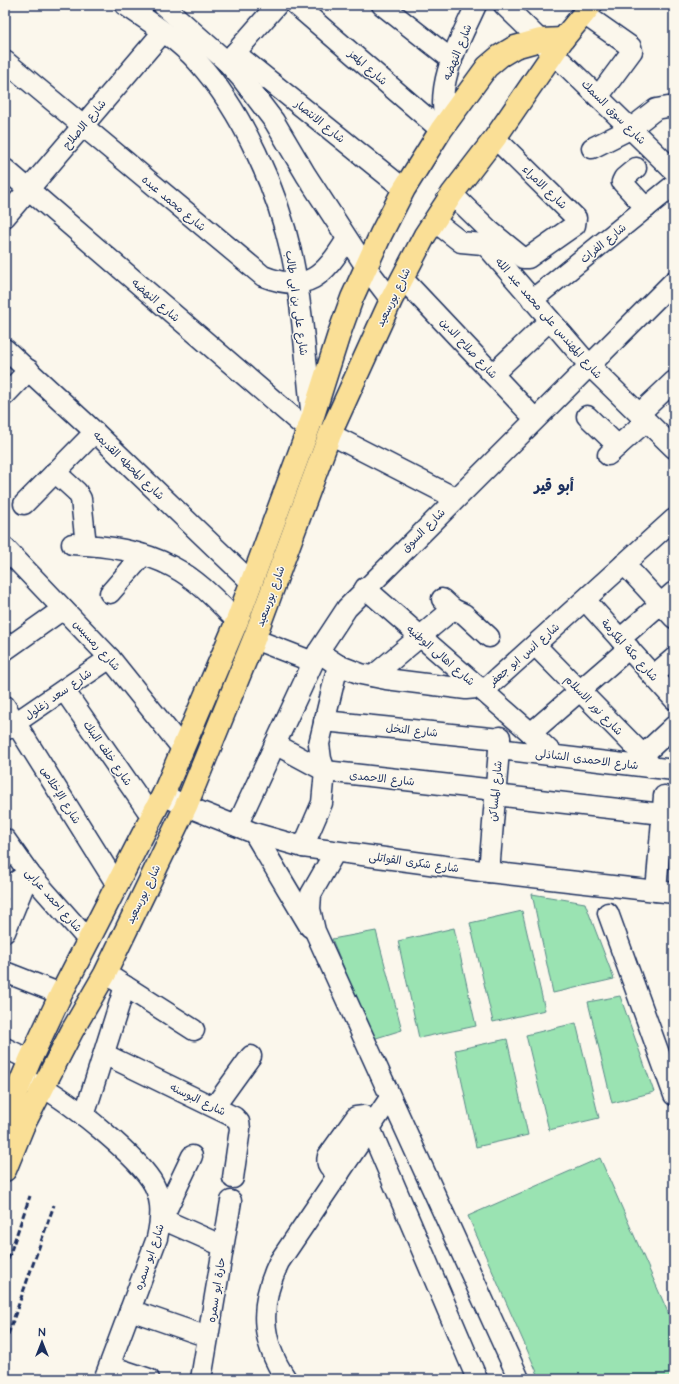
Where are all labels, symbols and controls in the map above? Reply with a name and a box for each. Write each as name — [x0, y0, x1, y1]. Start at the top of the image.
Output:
street label: شارع النهضه — [439, 22, 476, 83]
street label: شارع المعز — [343, 46, 390, 89]
street label: شارع سوق السمك — [577, 77, 649, 149]
street label: شارع الاصلاح — [59, 96, 110, 153]
street label: شارع الانتصار — [290, 96, 348, 147]
street label: شارع الامراء — [518, 162, 570, 213]
street label: شارع محمد عبده — [138, 172, 209, 235]
street label: شارع الفرات — [577, 220, 630, 267]
street label: شارع على بن ابى طالب — [281, 250, 311, 357]
street label: شارع المهندس على محمد عبد الله — [491, 255, 605, 383]
street label: شارع بورسعيد — [373, 265, 415, 330]
street label: شارع النهضه — [128, 275, 183, 326]
street label: شارع صلاح الدين — [436, 315, 501, 383]
street label: شارع المحطه القديمه — [89, 427, 168, 504]
district label: أبو قير — [532, 476, 575, 497]
street label: شارع السوق — [398, 505, 449, 556]
street label: شارع بورسعيد — [253, 564, 289, 629]
street label: شارع مكة المكرمة — [597, 616, 661, 685]
street label: شارع رمسيس — [69, 617, 124, 675]
street label: شارع انس ابو جعفر — [485, 620, 564, 691]
street label: شارع اهالى الوطنيه — [403, 622, 478, 690]
street label: شارع سعد زغلول — [22, 666, 95, 724]
street label: شارع نور الاسلام — [561, 672, 626, 739]
street label: شارع خلف البنك — [79, 718, 136, 789]
street label: شارع النخل — [385, 720, 439, 742]
street label: شارع الاحمدى الشاذلى — [534, 746, 639, 774]
street label: شارع المساكن — [485, 760, 507, 822]
street label: شارع الإخلاص — [36, 764, 84, 827]
street label: شارع الاحمدى — [348, 768, 415, 790]
street label: شارع شكرى القواتلى — [368, 849, 460, 877]
street label: شارع بورسعيد — [123, 862, 165, 927]
street label: شارع احمد عرابى — [21, 865, 85, 936]
street label: شارع البوسنه — [167, 1079, 228, 1120]
street label: شارع ابو سمره — [131, 1222, 169, 1293]
street label: حارة ابو سمره — [204, 1256, 229, 1324]
north arrow — [22, 1322, 62, 1362]
text: N — [39, 1325, 46, 1340]

